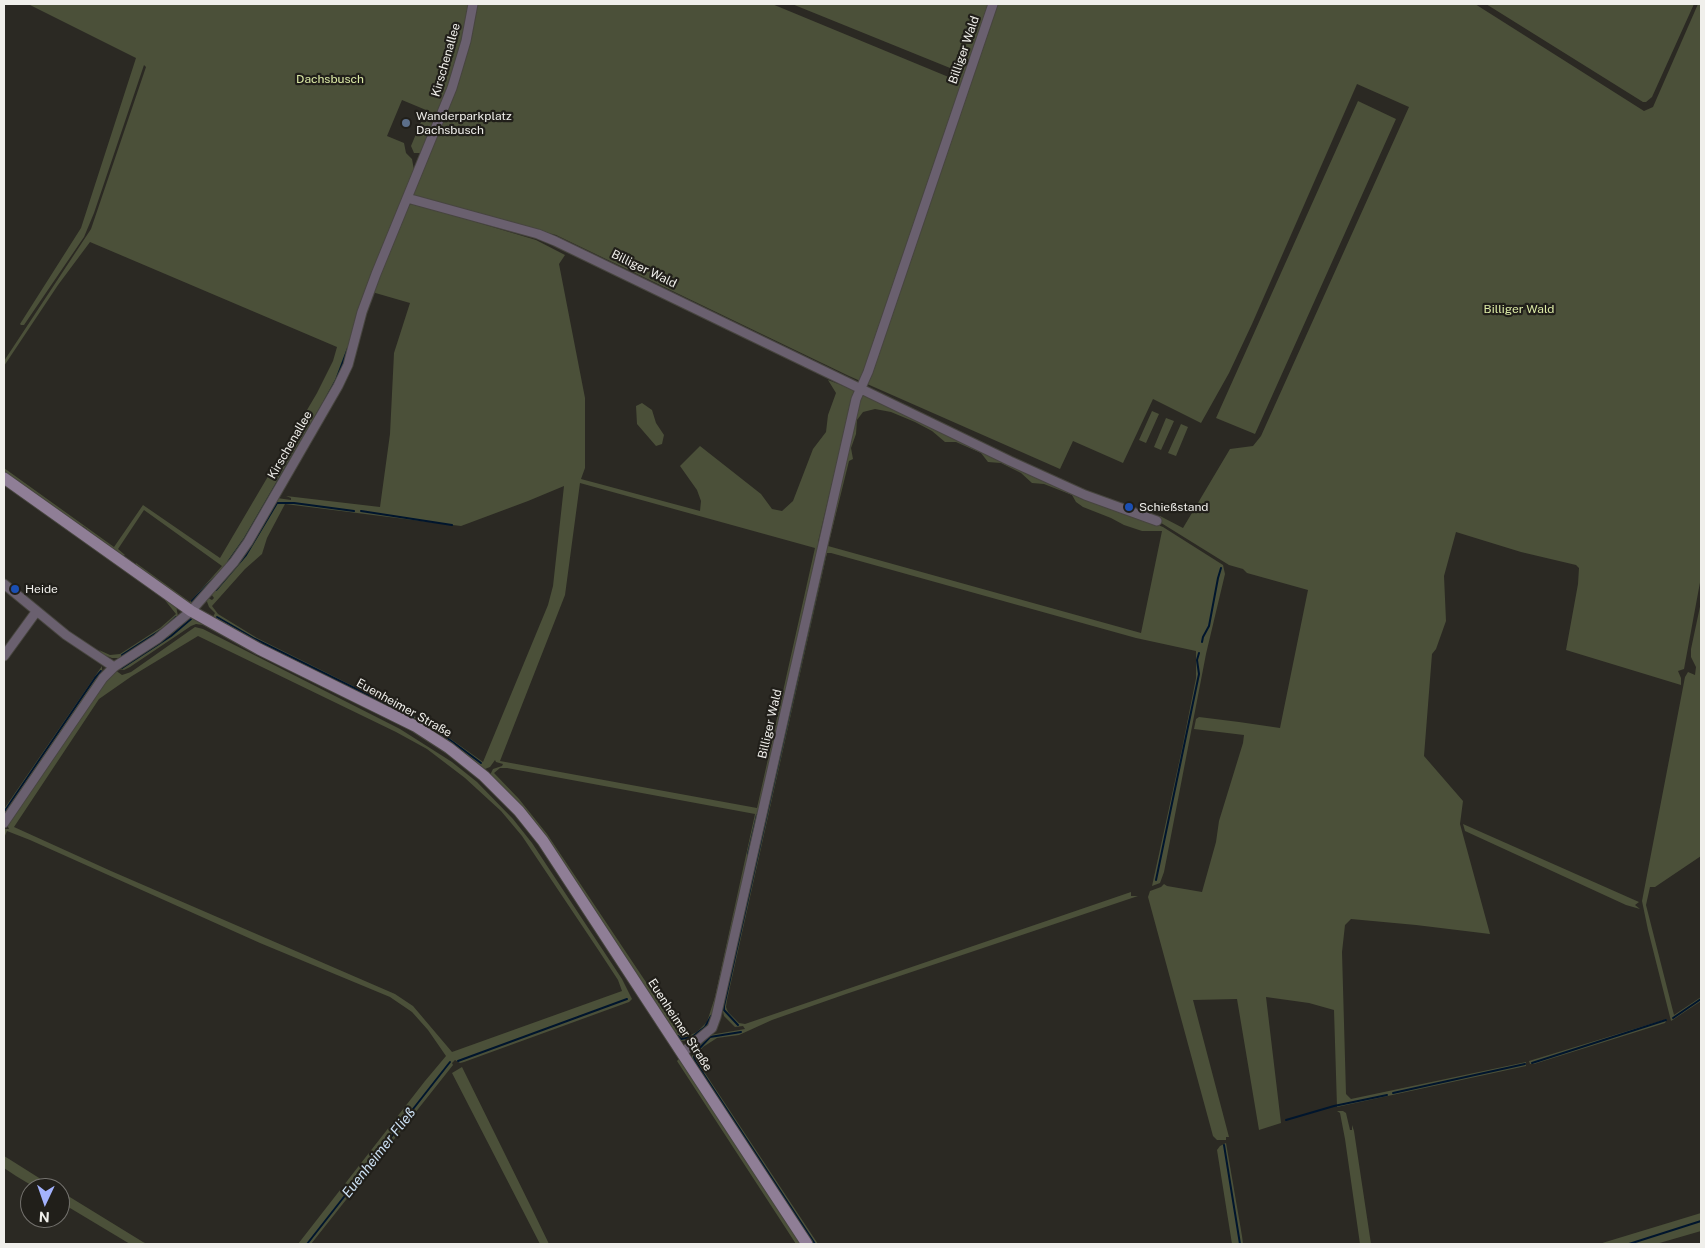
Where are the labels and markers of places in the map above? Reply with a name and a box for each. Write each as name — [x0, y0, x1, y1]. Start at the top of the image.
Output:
place label: Wanderparkplatz Dachsbusch — [416, 109, 512, 137]
marker: Wanderparkplatz Dachsbusch — [400, 117, 412, 129]
place label: Schießstand — [1139, 500, 1209, 514]
marker: Schießstand — [1123, 501, 1135, 513]
place label: Heide — [25, 582, 58, 596]
marker: Heide — [9, 583, 21, 595]

